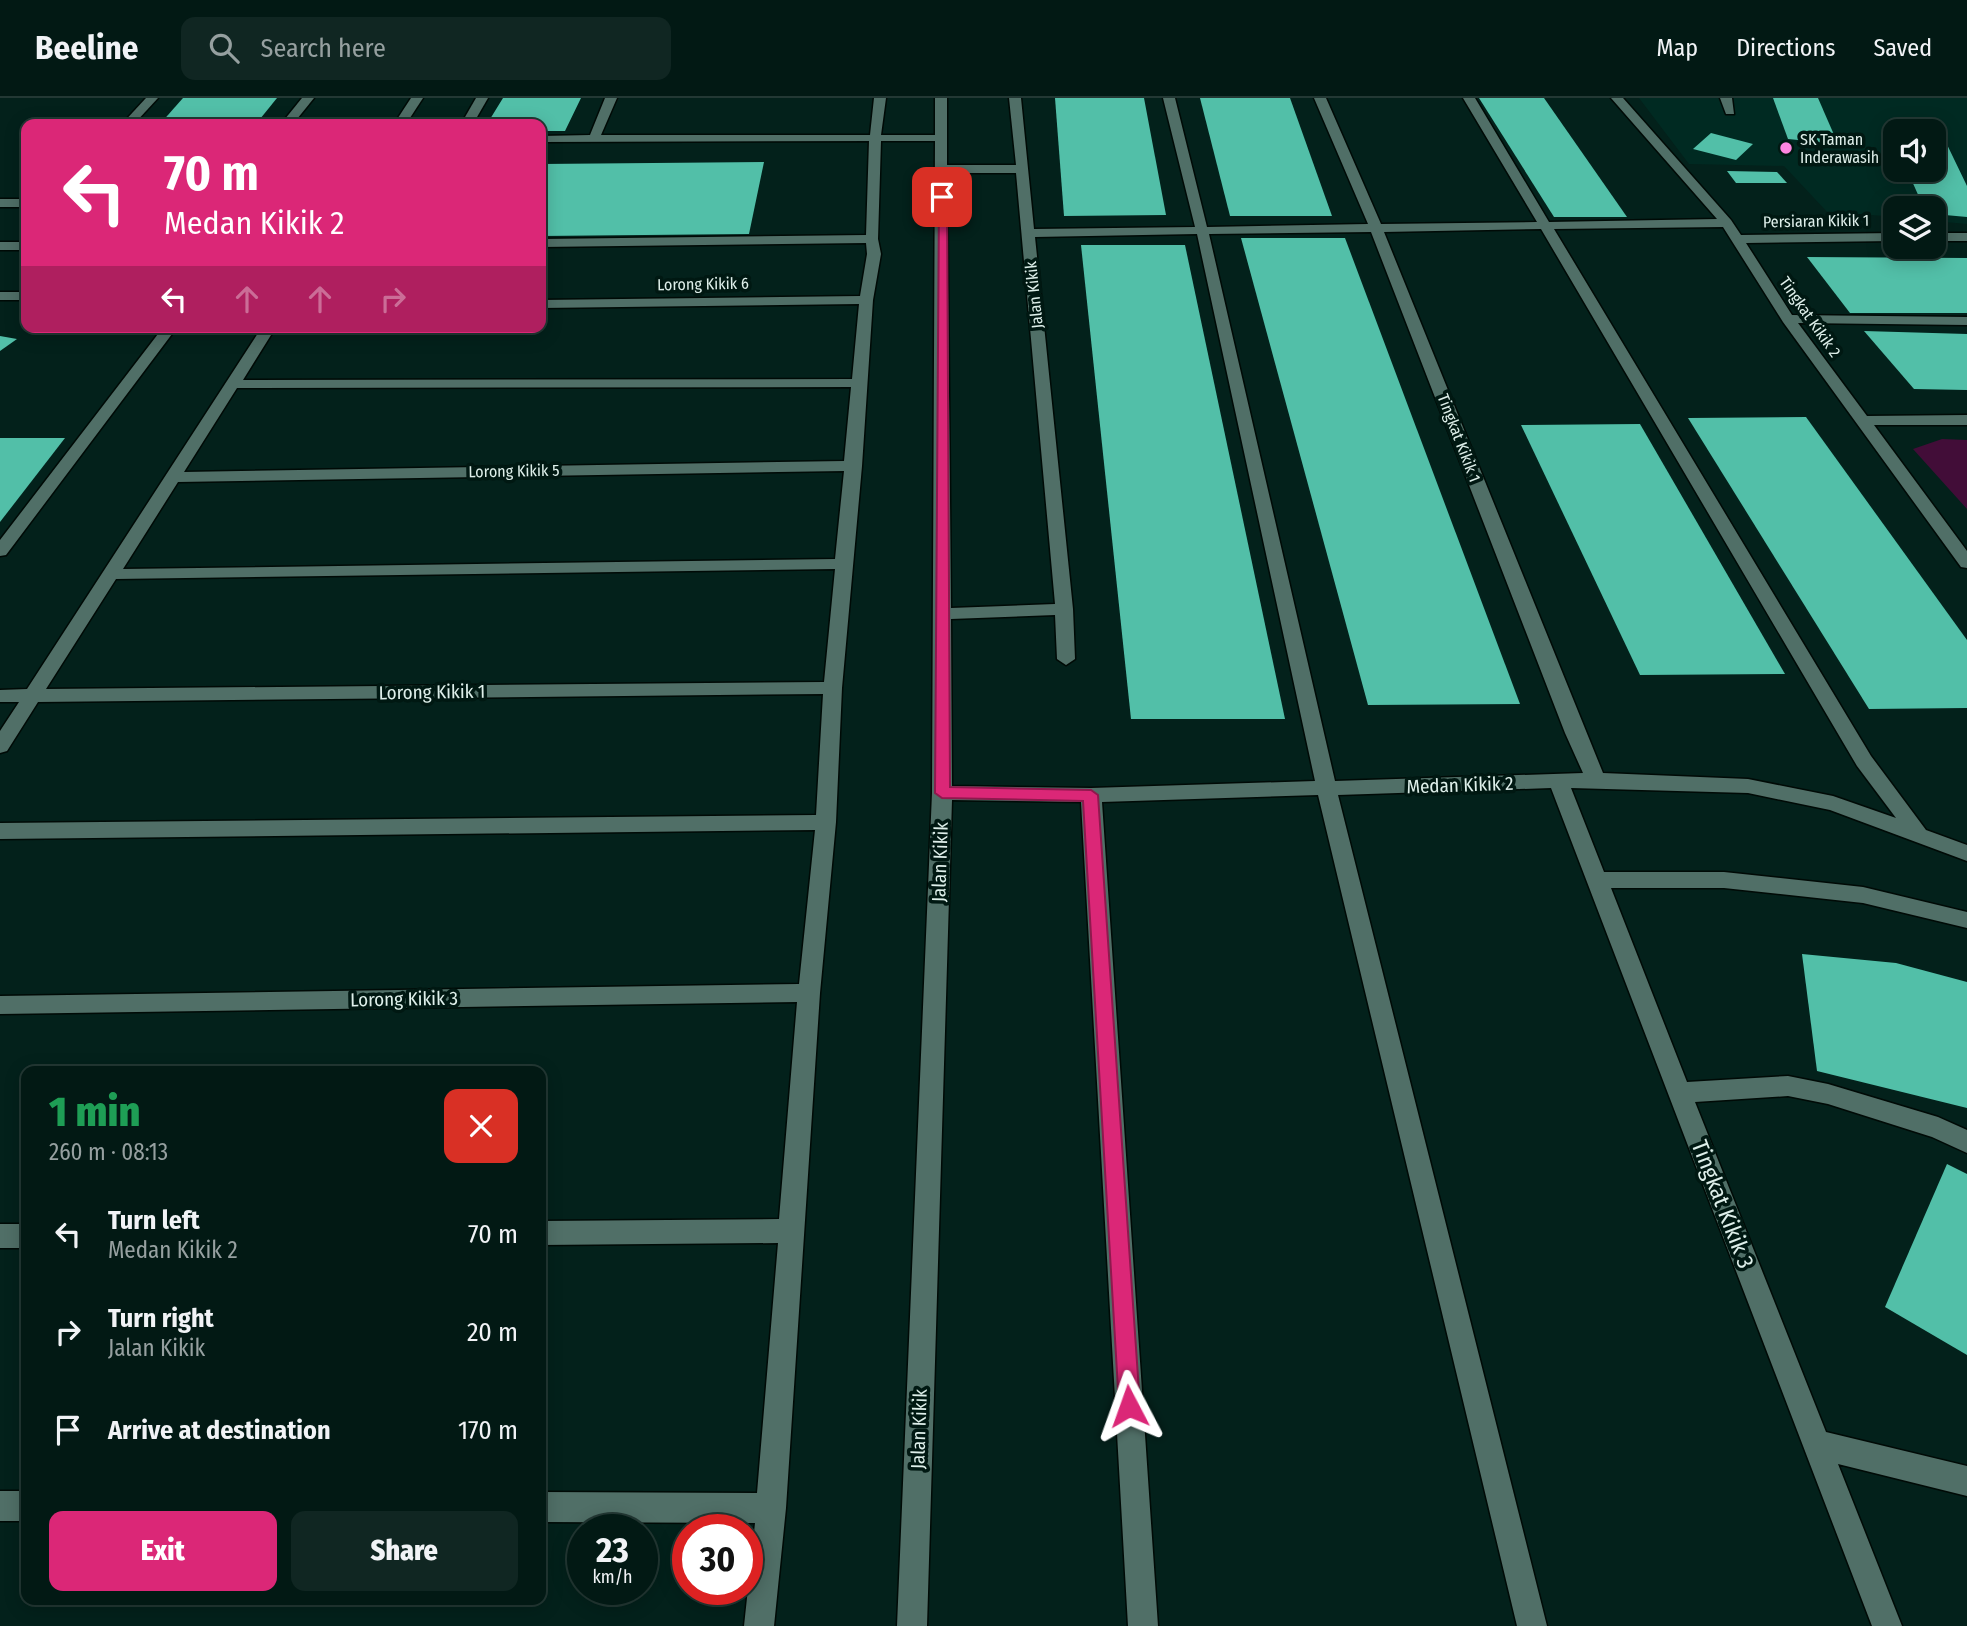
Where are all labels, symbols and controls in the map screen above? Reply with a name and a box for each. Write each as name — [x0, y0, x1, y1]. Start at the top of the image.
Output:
search box — [181, 17, 671, 80]
text: Beeline — [35, 28, 139, 68]
icon: search — [205, 29, 243, 67]
text: Search here — [261, 33, 386, 64]
text: Map — [1657, 34, 1698, 62]
text: Directions — [1736, 34, 1835, 62]
text: Saved — [1873, 34, 1932, 62]
map controls — [1883, 119, 1946, 259]
button: sound — [1883, 119, 1946, 182]
place label: SK Taman Inderawasih — [1800, 130, 1879, 167]
marker: SK Taman Inderawasih — [1778, 140, 1794, 156]
text: 70 m — [164, 144, 259, 203]
icon: left — [49, 147, 140, 238]
pin — [912, 167, 972, 227]
icon: arrive — [923, 178, 961, 216]
button: layers — [1883, 196, 1946, 259]
text: Medan Kikik 2 — [164, 204, 344, 242]
street label: Persiaran Kikik 1 — [1763, 211, 1869, 231]
street label: Jalan Kikik — [1021, 260, 1047, 330]
street label: Tingkat Kikik 2 — [1775, 273, 1845, 361]
street label: Lorong Kikik 6 — [657, 274, 749, 294]
icon: left — [155, 280, 193, 318]
icon: ahead — [228, 280, 266, 318]
icon: ahead — [301, 280, 339, 318]
icon: right — [374, 280, 412, 318]
street label: Tingkat Kikik 1 — [1433, 391, 1485, 485]
street label: Lorong Kikik 5 — [468, 461, 560, 481]
street label: Lorong Kikik 1 — [378, 680, 486, 704]
street label: Medan Kikik 2 — [1406, 772, 1514, 798]
street label: Jalan Kikik — [927, 821, 953, 903]
street label: Lorong Kikik 3 — [350, 987, 458, 1011]
text: 1 min — [49, 1087, 140, 1137]
button: close — [444, 1089, 518, 1163]
street label: Tingkat Kikik 3 — [1686, 1136, 1760, 1272]
text: 260 m · 08:13 — [49, 1138, 168, 1166]
text: Turn left — [108, 1205, 200, 1236]
icon: left — [49, 1215, 87, 1253]
text: 70 m — [468, 1219, 518, 1250]
text: Medan Kikik 2 — [108, 1236, 238, 1264]
text: Turn right — [108, 1303, 214, 1334]
icon: right — [49, 1313, 87, 1351]
text: 20 m — [467, 1317, 518, 1348]
text: Jalan Kikik — [108, 1334, 205, 1362]
position arrow — [1092, 1369, 1166, 1443]
street label: Jalan Kikik — [906, 1388, 932, 1470]
icon: arrive — [49, 1411, 87, 1449]
text: Arrive at destination — [108, 1415, 331, 1446]
text: 170 m — [458, 1415, 518, 1446]
button: Exit — [49, 1511, 277, 1591]
button: Share — [291, 1511, 518, 1591]
speed limit sign: 30 — [672, 1514, 763, 1605]
text: 23 — [596, 1529, 629, 1571]
text: km/h — [592, 1566, 633, 1588]

